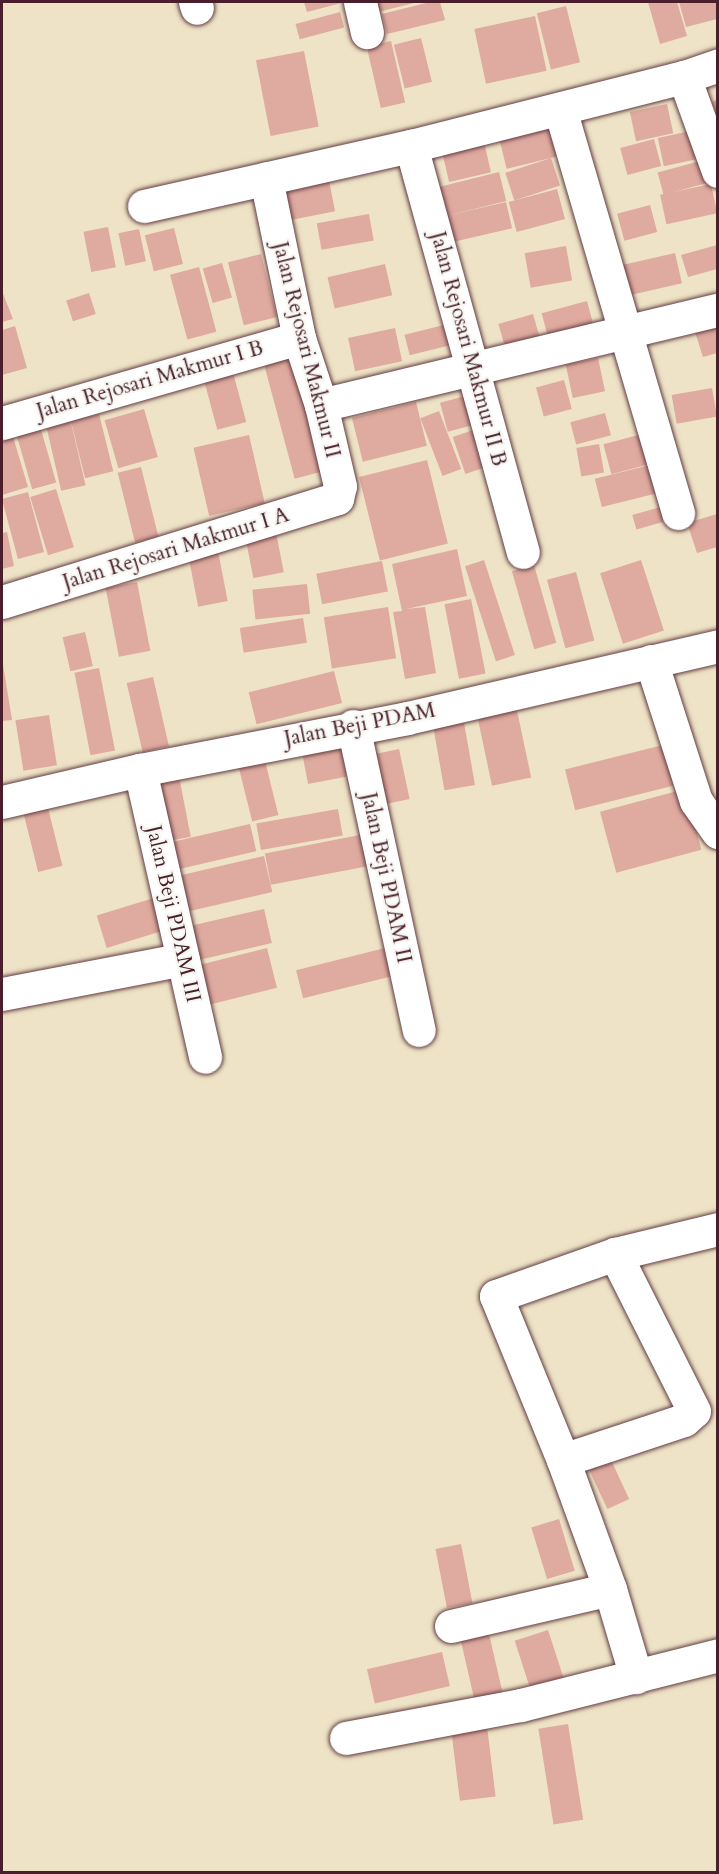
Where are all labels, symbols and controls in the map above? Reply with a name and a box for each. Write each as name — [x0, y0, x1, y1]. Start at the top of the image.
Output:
street label: Jalan Rejosari Makmur II B — [425, 229, 511, 469]
street label: Jalan Rejosari Makmur II — [267, 239, 345, 461]
street label: Jalan Rejosari Makmur I B — [34, 336, 266, 424]
street label: Jalan Rejosari Makmur I A — [60, 503, 292, 595]
street label: Jalan Beji PDAM — [282, 698, 438, 752]
street label: Jalan Beji PDAM II — [356, 790, 416, 966]
street label: Jalan Beji PDAM III — [140, 823, 206, 1005]

